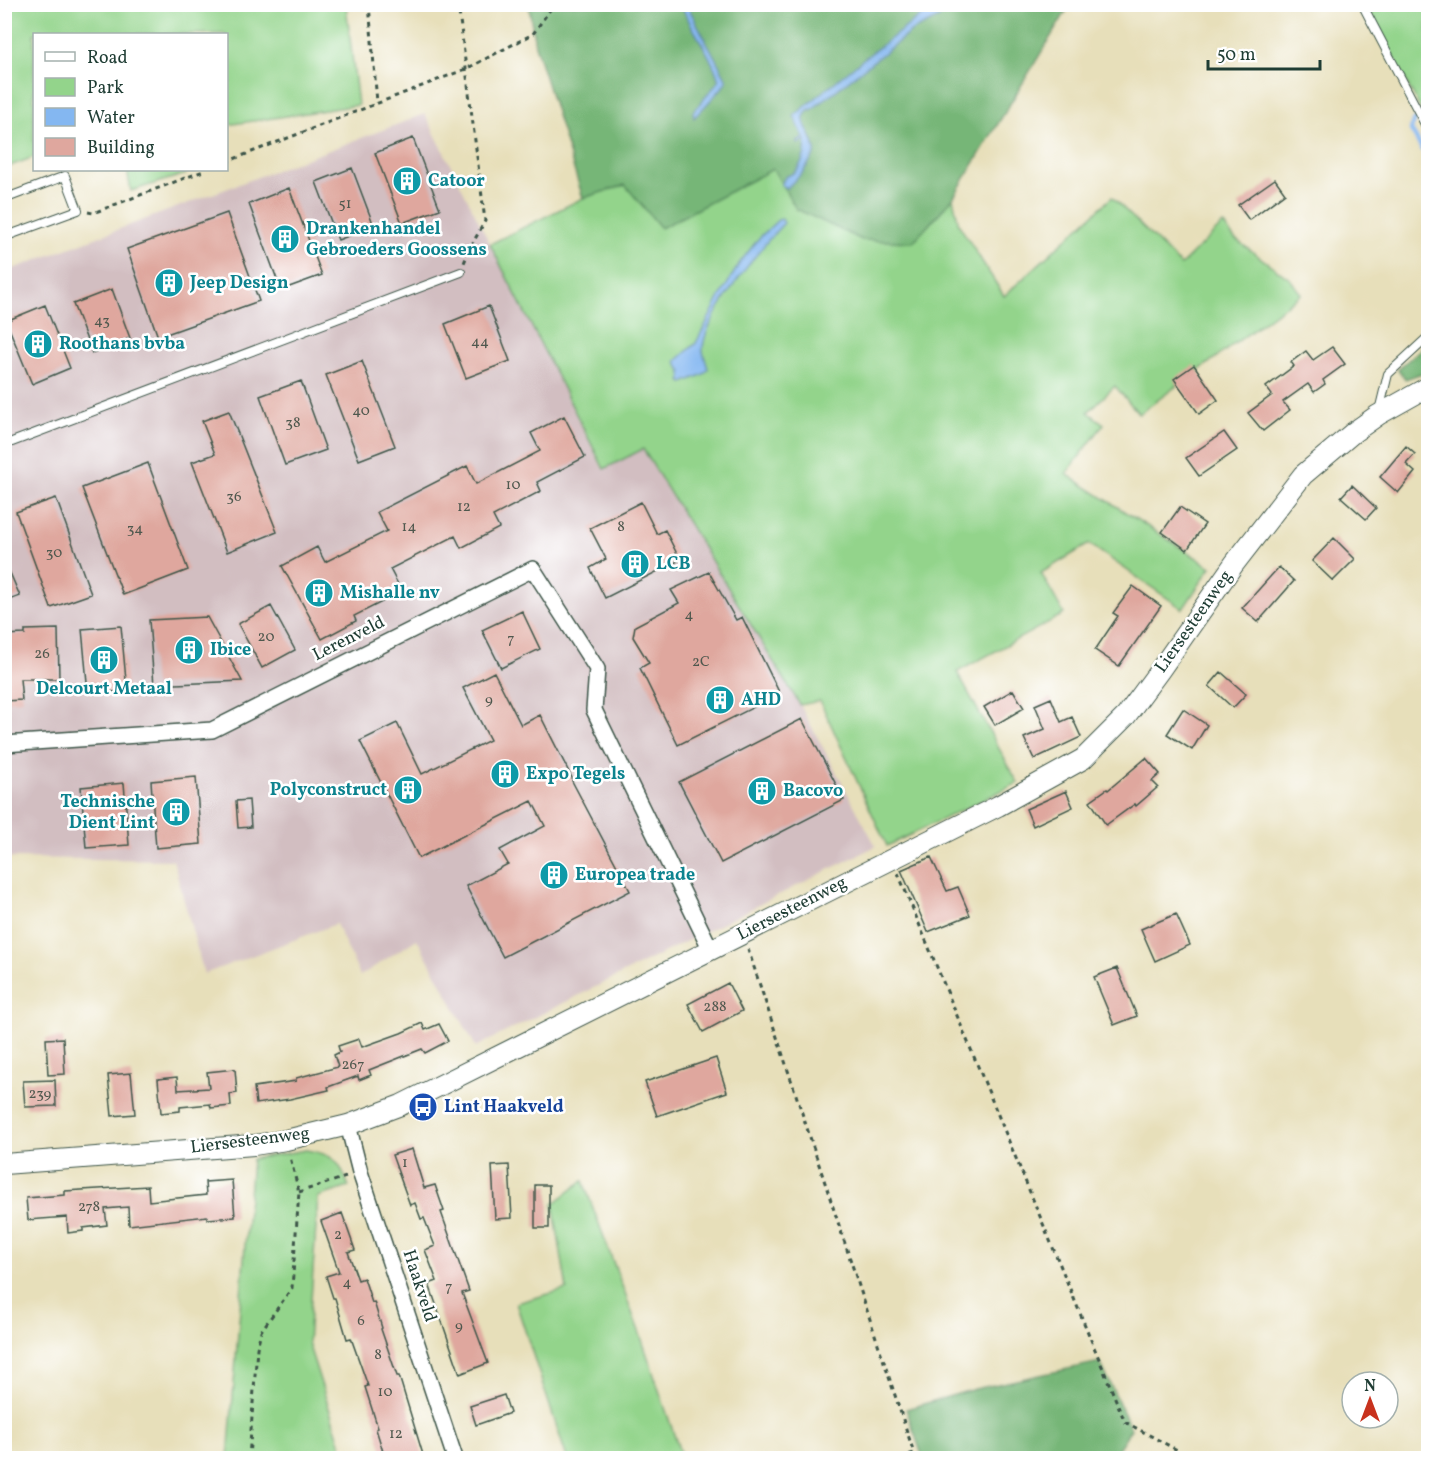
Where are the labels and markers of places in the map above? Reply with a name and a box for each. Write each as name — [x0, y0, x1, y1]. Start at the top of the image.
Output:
building icon: Catoor — [391, 165, 423, 197]
place label: Catoor — [428, 169, 485, 194]
place label: Drankenhandel Gebroeders Goossens — [306, 217, 487, 263]
building icon: Drankenhandel Gebroeders Goossens — [269, 223, 301, 255]
building icon: Jeep Design — [153, 267, 185, 299]
place label: Jeep Design — [189, 271, 289, 296]
building icon: Roothans bvba — [22, 328, 54, 360]
place label: Roothans bvba — [59, 332, 185, 357]
building icon: LCB — [619, 548, 651, 580]
place label: LCB — [656, 552, 690, 577]
building icon: Mishalle nv — [303, 577, 335, 609]
place label: Mishalle nv — [340, 581, 440, 606]
building icon: Ibice — [173, 634, 205, 666]
place label: Ibice — [210, 638, 251, 663]
building icon: Delcourt Metaal — [88, 644, 120, 676]
place label: Delcourt Metaal — [36, 677, 172, 702]
building icon: AHD — [704, 684, 736, 716]
place label: AHD — [741, 688, 781, 713]
building icon: Expo Tegels — [489, 758, 521, 790]
place label: Expo Tegels — [526, 762, 625, 787]
building icon: Polyconstruct — [392, 774, 424, 806]
building icon: Bacovo — [746, 775, 778, 807]
place label: Polyconstruct — [270, 778, 387, 803]
place label: Bacovo — [783, 779, 843, 804]
place label: Technische Dient Lint — [60, 790, 155, 836]
building icon: Technische Dient Lint — [160, 796, 192, 828]
building icon: Europea trade — [538, 859, 570, 891]
place label: Europea trade — [575, 863, 695, 888]
bus stop icon: Lint Haakveld — [407, 1091, 439, 1123]
place label: Lint Haakveld — [444, 1095, 564, 1120]

